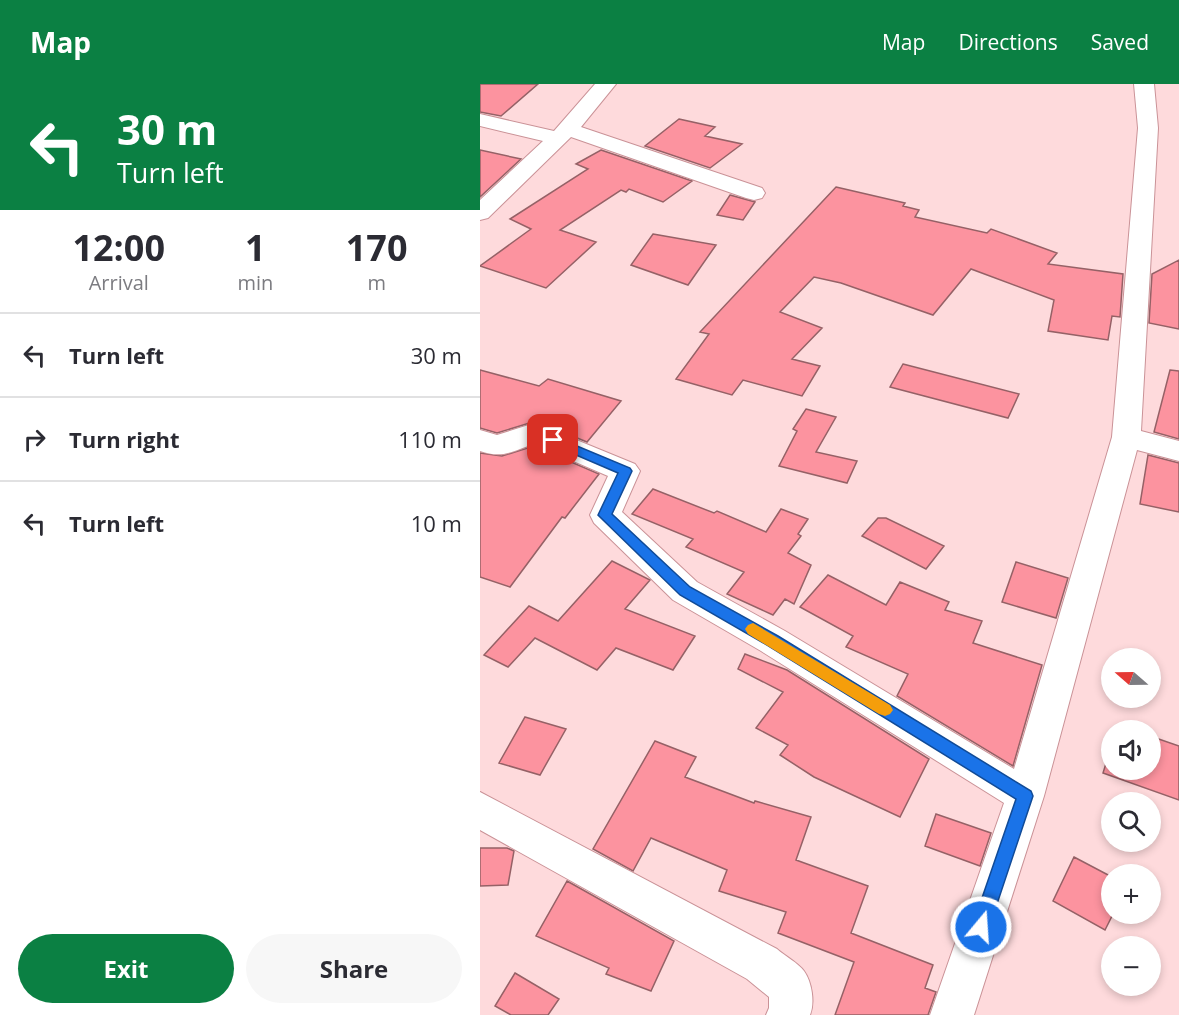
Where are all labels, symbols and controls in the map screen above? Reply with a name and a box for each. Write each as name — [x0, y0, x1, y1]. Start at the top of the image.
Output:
text: Map — [30, 23, 91, 61]
text: Map — [882, 28, 925, 56]
text: Directions — [958, 28, 1058, 56]
text: Saved — [1091, 28, 1149, 56]
text: 30 m — [117, 100, 217, 157]
icon: left — [18, 108, 96, 186]
text: Turn left — [117, 154, 224, 191]
text: 12:00 — [72, 223, 165, 272]
text: 1 — [245, 223, 266, 272]
text: 170 — [346, 223, 408, 272]
text: Arrival — [89, 269, 149, 296]
text: min — [237, 269, 273, 296]
text: m — [367, 269, 386, 296]
icon: left — [18, 339, 51, 372]
text: Turn left — [69, 340, 164, 370]
text: 30 m — [411, 340, 462, 370]
pin — [527, 414, 578, 465]
icon: right — [18, 423, 51, 456]
icon: arrive — [536, 423, 569, 456]
text: Turn right — [69, 424, 180, 454]
text: 110 m — [398, 424, 462, 454]
icon: left — [18, 507, 51, 540]
text: Turn left — [69, 508, 164, 538]
text: 10 m — [411, 508, 462, 538]
north arrow — [1101, 648, 1161, 708]
map controls — [1101, 648, 1161, 996]
button: sound — [1101, 720, 1161, 780]
button: search — [1101, 792, 1161, 852]
button: + — [1101, 864, 1161, 924]
position arrow — [949, 895, 1013, 959]
button: Exit — [18, 934, 234, 1003]
button: Share — [246, 934, 462, 1003]
button: − — [1101, 936, 1161, 996]

